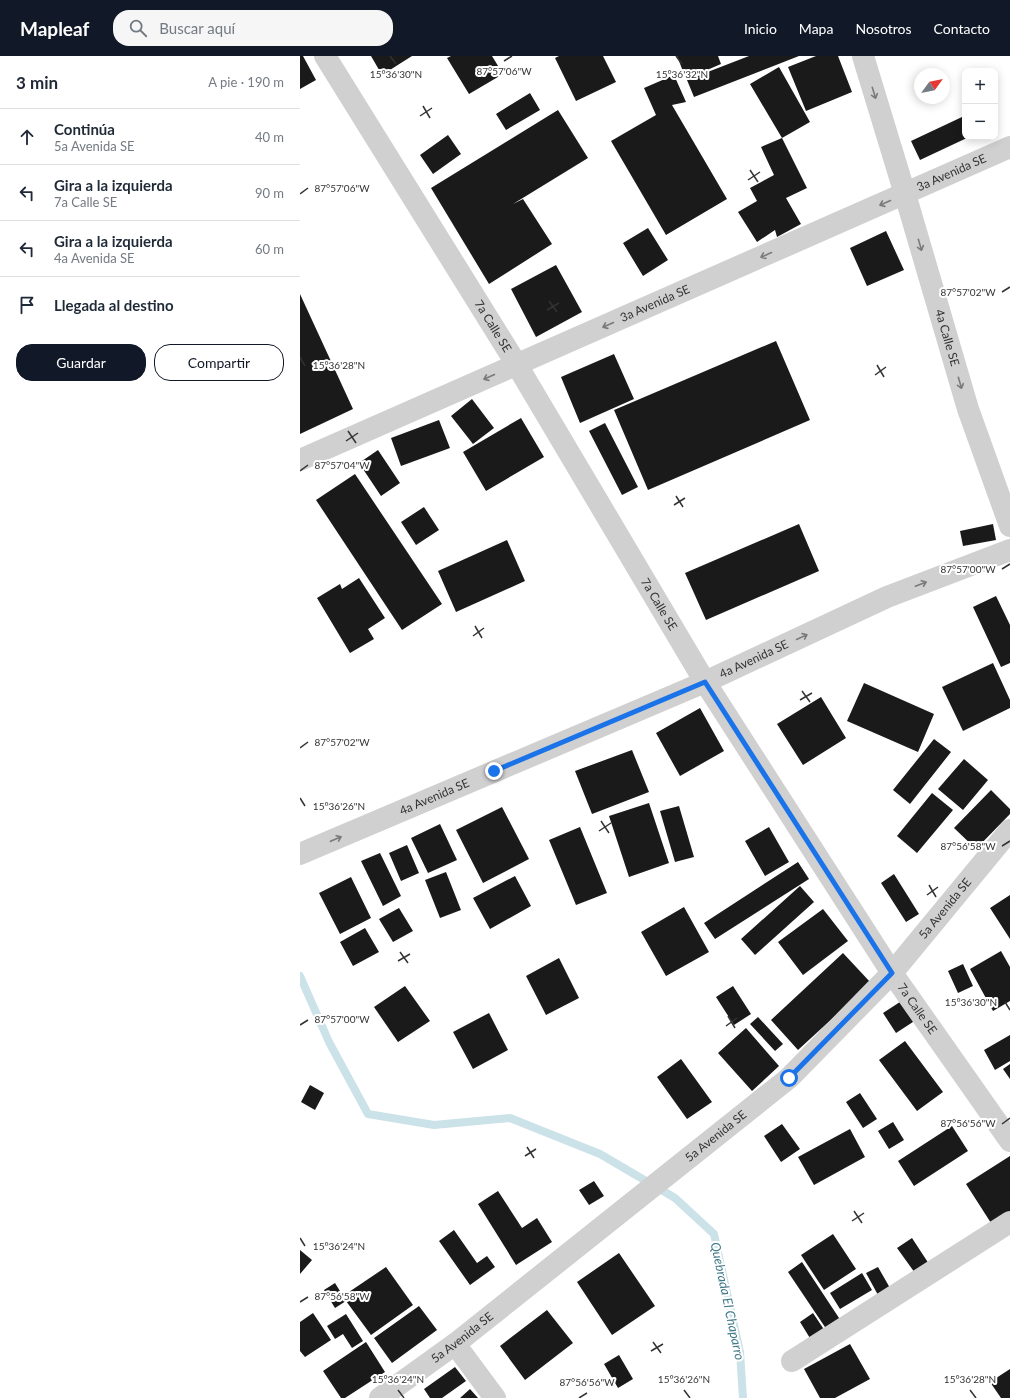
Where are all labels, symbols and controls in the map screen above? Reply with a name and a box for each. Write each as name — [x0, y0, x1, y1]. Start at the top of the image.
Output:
search box — [113, 10, 393, 46]
text: Mapleaf — [20, 17, 89, 40]
icon: search — [127, 17, 149, 39]
text: Buscar aquí — [159, 19, 235, 37]
text: Inicio — [744, 20, 777, 37]
text: Mapa — [799, 20, 833, 37]
text: Nosotros — [855, 20, 912, 37]
text: Contacto — [934, 20, 990, 37]
text: 87°57'06"W — [476, 65, 532, 77]
text: 15°36'30"N — [370, 68, 422, 80]
text: 15°36'32"N — [656, 68, 708, 80]
north arrow — [914, 68, 950, 104]
map controls — [962, 68, 998, 140]
button: + — [962, 68, 998, 104]
text: 3 min — [16, 72, 58, 93]
text: A pie · 190 m — [208, 74, 284, 90]
one-way arrow — [871, 87, 878, 100]
button: − — [962, 104, 998, 140]
text: Continúa — [54, 120, 115, 138]
icon: ahead — [16, 126, 38, 148]
text: 40 m — [255, 129, 284, 145]
text: 5a Avenida SE — [54, 138, 135, 154]
street label: 3a Avenida SE — [914, 150, 988, 194]
text: Gira a la izquierda — [54, 176, 173, 194]
icon: left — [16, 182, 38, 204]
text: 87°57'06"W — [314, 182, 370, 194]
text: 90 m — [255, 185, 284, 201]
text: 7a Calle SE — [54, 194, 117, 210]
one-way arrow — [879, 200, 891, 207]
text: Gira a la izquierda — [54, 232, 173, 250]
icon: left — [16, 238, 38, 260]
one-way arrow — [917, 238, 924, 251]
text: 60 m — [255, 241, 284, 257]
text: 4a Avenida SE — [54, 250, 135, 266]
one-way arrow — [760, 252, 772, 259]
street label: 3a Avenida SE — [618, 281, 692, 325]
text: 87°57'02"W — [940, 286, 996, 298]
icon: arrive — [16, 294, 38, 316]
text: Llegada al destino — [54, 296, 174, 314]
street label: 7a Calle SE — [471, 297, 515, 355]
street label: 4a Calle SE — [932, 307, 963, 368]
one-way arrow — [603, 321, 615, 329]
button: Guardar — [16, 344, 146, 381]
button: Compartir — [154, 344, 284, 381]
text: 15°36'28"N — [313, 359, 365, 371]
one-way arrow — [484, 374, 496, 381]
one-way arrow — [957, 376, 964, 389]
text: 87°57'04"W — [314, 459, 370, 471]
text: 87°57'00"W — [940, 563, 996, 575]
street label: 7a Calle SE — [638, 575, 681, 633]
one-way arrow — [914, 579, 926, 587]
one-way arrow — [796, 633, 808, 640]
street label: 4a Avenida SE — [717, 636, 791, 681]
text: 87°57'02"W — [314, 736, 370, 748]
route end — [485, 762, 503, 780]
street label: 4a Avenida SE — [397, 775, 471, 818]
text: 15°36'26"N — [313, 800, 365, 812]
one-way arrow — [329, 834, 341, 842]
text: 87°56'58"W — [940, 840, 996, 852]
street label: 5a Avenida SE — [915, 875, 974, 942]
street label: 7a Calle SE — [895, 980, 941, 1037]
text: 15°36'30"N — [945, 996, 997, 1008]
text: 87°57'00"W — [314, 1013, 370, 1025]
route start — [780, 1069, 798, 1087]
street label: 5a Avenida SE — [682, 1107, 749, 1165]
text: 87°56'56"W — [940, 1117, 996, 1129]
text: 15°36'24"N — [313, 1240, 365, 1252]
water label: Quebrada El Chaparro — [708, 1240, 748, 1362]
text: 87°56'58"W — [314, 1290, 370, 1302]
street label: 5a Avenida SE — [428, 1309, 496, 1366]
text: 15°36'24"N — [372, 1373, 424, 1385]
text: 15°36'26"N — [658, 1373, 710, 1385]
text: 15°36'28"N — [944, 1373, 996, 1385]
text: 87°56'56"W — [559, 1376, 615, 1388]

